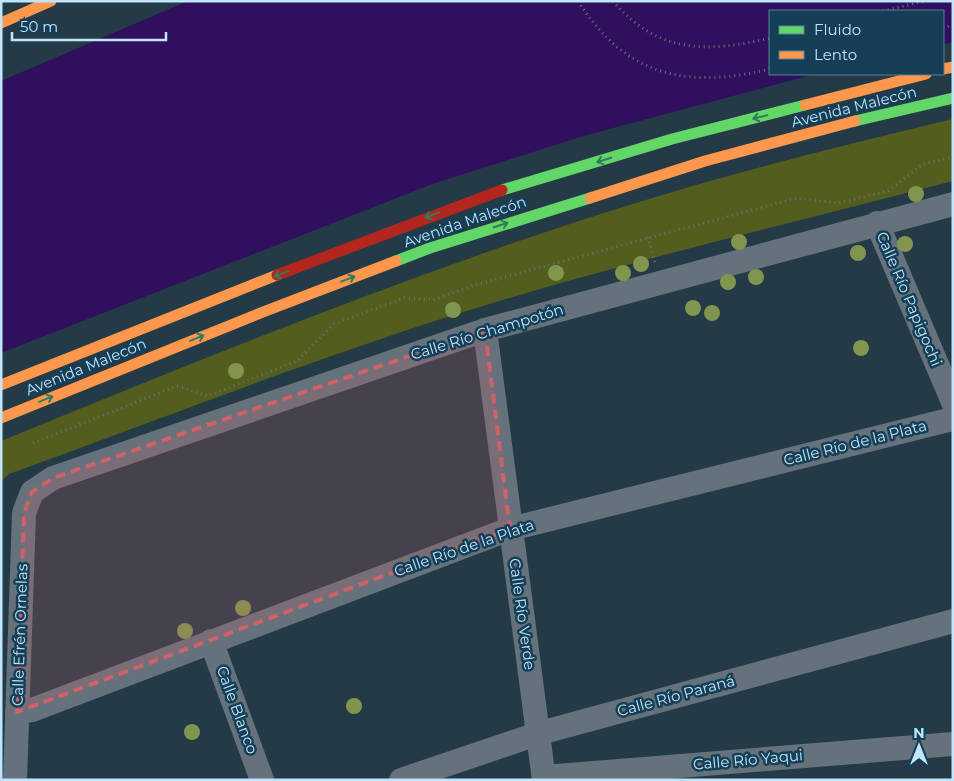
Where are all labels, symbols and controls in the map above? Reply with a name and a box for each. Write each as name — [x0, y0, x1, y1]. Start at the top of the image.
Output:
scale bar — [12, 10, 166, 42]
legend — [769, 10, 944, 75]
text: 50 m — [20, 17, 58, 36]
text: Fluido — [814, 20, 861, 39]
text: Lento — [814, 45, 857, 64]
street label: Avenida Malecón — [789, 82, 919, 131]
one-way arrow — [753, 113, 769, 122]
one-way arrow — [596, 155, 612, 165]
street label: Avenida Malecón — [401, 192, 529, 251]
one-way arrow — [425, 211, 441, 220]
one-way arrow — [493, 219, 509, 229]
street label: Calle Río Papigochi — [872, 229, 946, 369]
one-way arrow — [274, 270, 289, 279]
one-way arrow — [340, 274, 356, 283]
street label: Calle Río Champotón — [408, 299, 566, 364]
one-way arrow — [189, 333, 204, 343]
street label: Avenida Malecón — [23, 334, 149, 399]
one-way arrow — [39, 394, 54, 403]
street label: Calle Río de la Plata — [781, 416, 928, 470]
street label: Calle Río de la Plata — [391, 515, 536, 580]
street label: Calle Río Verde — [505, 557, 540, 671]
street label: Calle Efrén Ornelas — [8, 563, 31, 706]
street label: Calle Blanco — [213, 663, 262, 757]
street label: Calle Río Paraná — [615, 671, 737, 720]
north arrow — [894, 721, 944, 771]
text: N — [913, 724, 925, 742]
street label: Calle Río Yaqui — [692, 745, 804, 774]

